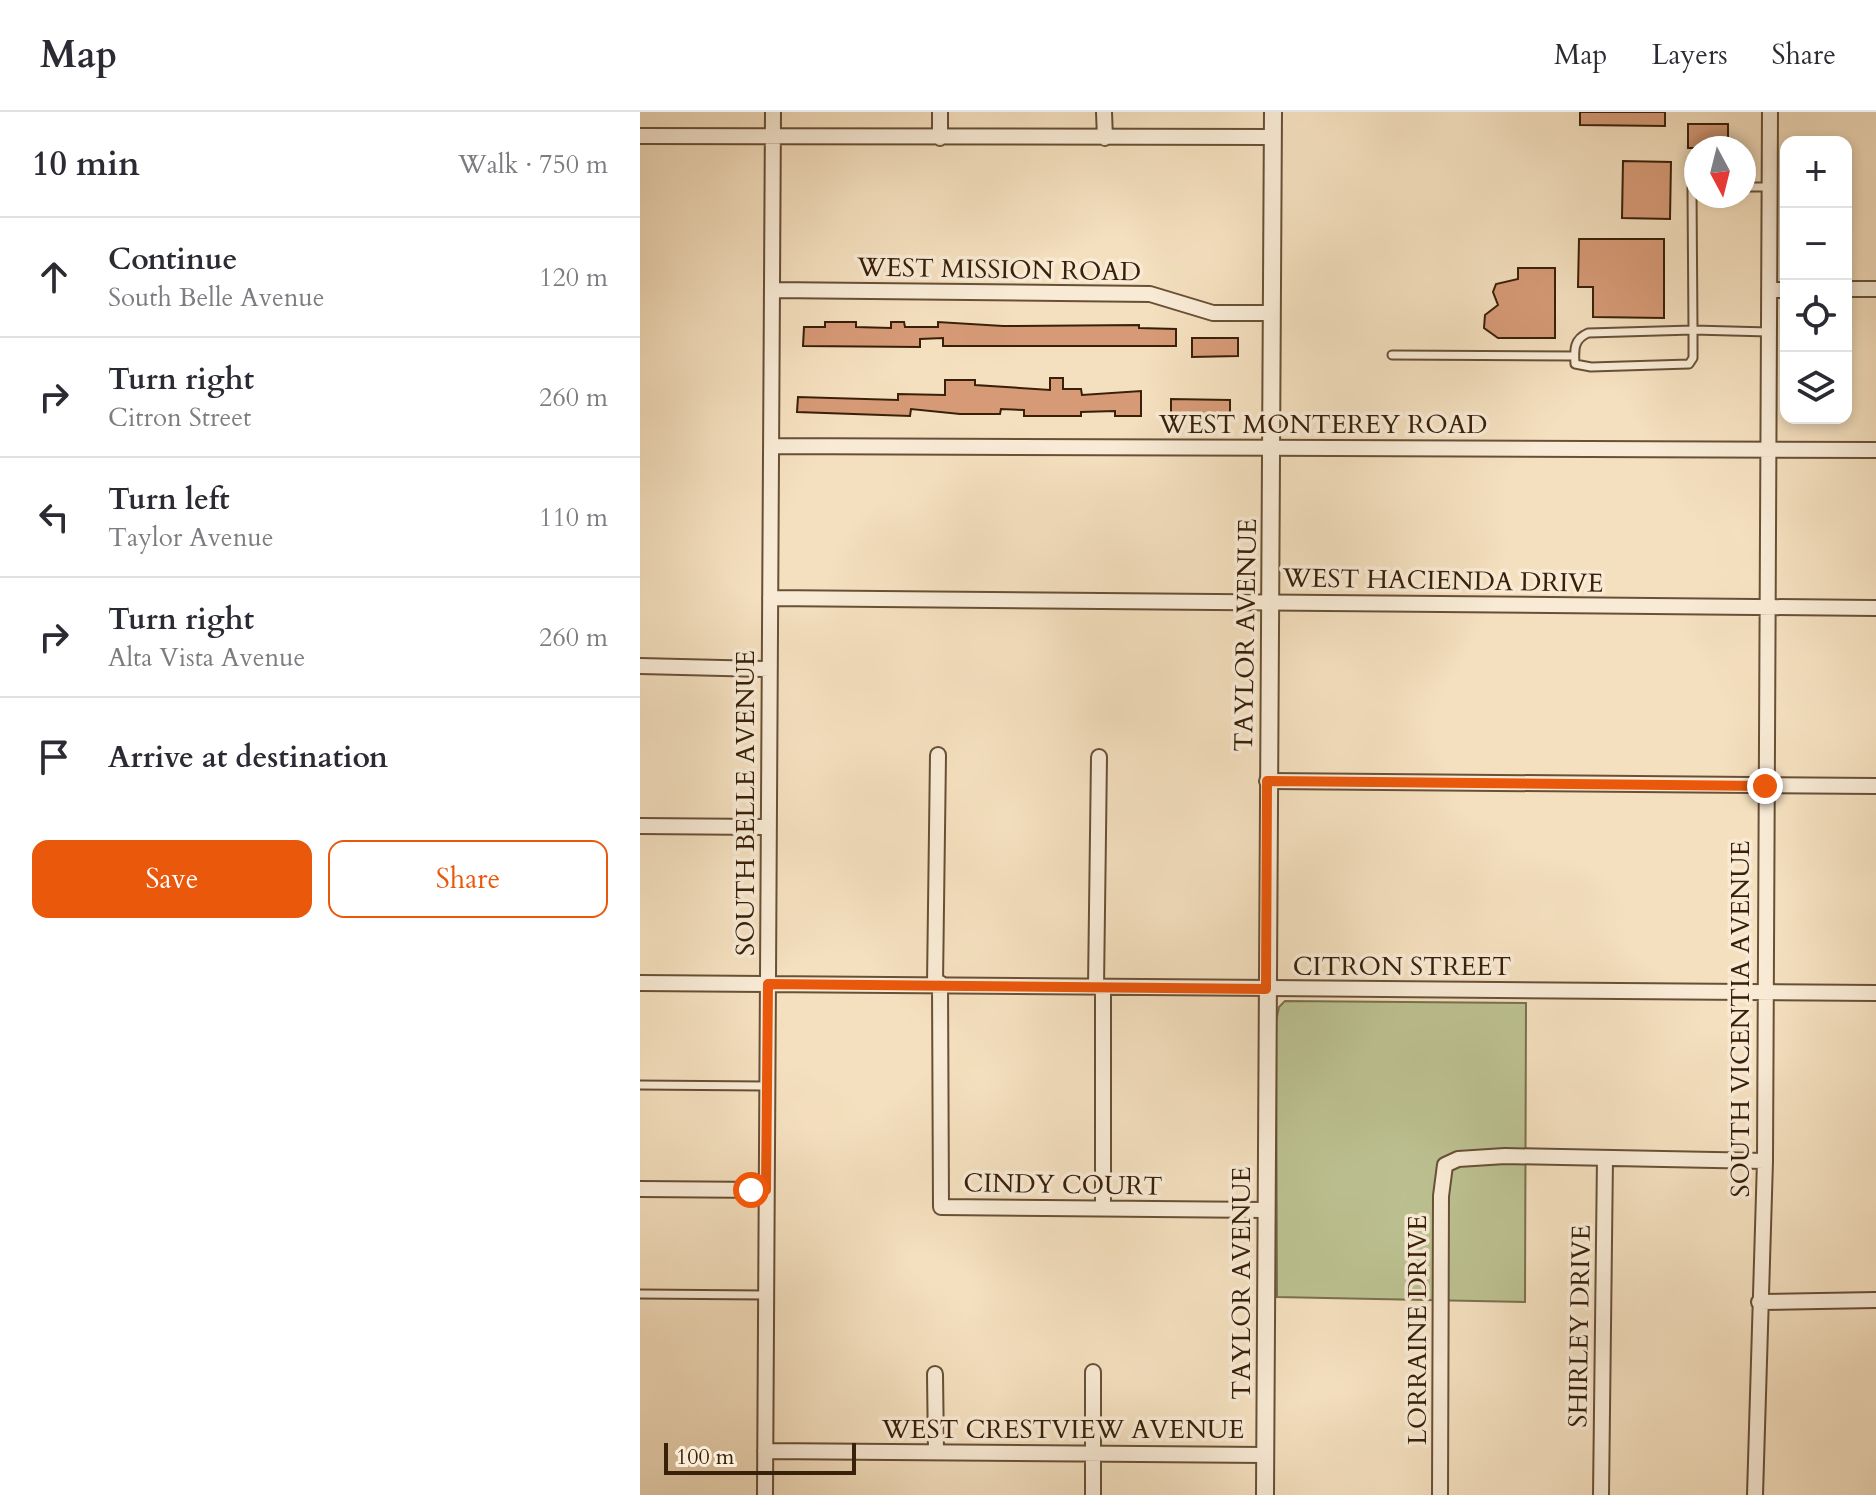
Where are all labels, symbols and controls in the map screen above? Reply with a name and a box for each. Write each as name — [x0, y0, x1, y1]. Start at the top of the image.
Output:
text: Map — [40, 29, 117, 81]
text: Map — [1554, 36, 1607, 74]
text: Layers — [1651, 36, 1728, 74]
text: Share — [1772, 36, 1836, 74]
north arrow — [1684, 136, 1756, 208]
map controls — [1780, 136, 1852, 424]
button: + — [1780, 136, 1852, 208]
text: 10 min — [32, 141, 140, 187]
text: Walk · 750 m — [458, 147, 608, 182]
button: − — [1780, 208, 1852, 280]
text: Continue — [108, 239, 237, 280]
street label: WEST MISSION ROAD — [856, 250, 1141, 289]
icon: ahead — [32, 255, 76, 299]
text: 120 m — [539, 260, 608, 295]
text: South Belle Avenue — [108, 280, 325, 315]
button: locate — [1780, 280, 1852, 352]
button: layers — [1780, 352, 1852, 424]
text: Turn right — [108, 359, 254, 400]
icon: right — [32, 375, 76, 419]
text: 260 m — [539, 380, 608, 415]
text: Citron Street — [108, 400, 251, 435]
street label: WEST MONTEREY ROAD — [1158, 407, 1487, 442]
text: Turn left — [108, 479, 230, 520]
icon: left — [32, 495, 76, 539]
text: 110 m — [539, 500, 608, 535]
street label: TAYLOR AVENUE — [1226, 518, 1265, 752]
text: Taylor Avenue — [108, 520, 273, 555]
street label: WEST HACIENDA DRIVE — [1281, 560, 1604, 601]
text: Turn right — [108, 599, 254, 640]
icon: right — [32, 615, 76, 659]
text: 260 m — [539, 620, 608, 655]
text: Alta Vista Avenue — [108, 640, 305, 675]
street label: SOUTH BELLE AVENUE — [728, 650, 763, 956]
icon: arrive — [32, 735, 76, 779]
text: Arrive at destination — [108, 737, 388, 778]
route end — [1747, 768, 1783, 804]
button: Save — [32, 840, 312, 918]
button: Share — [328, 840, 608, 918]
street label: SOUTH VICENTIA AVENUE — [1723, 840, 1758, 1198]
street label: CITRON STREET — [1293, 949, 1511, 984]
street label: CINDY COURT — [963, 1165, 1163, 1204]
street label: TAYLOR AVENUE — [1224, 1166, 1259, 1400]
route start — [733, 1172, 769, 1208]
street label: LORRAINE DRIVE — [1400, 1215, 1435, 1445]
street label: SHIRLEY DRIVE — [1560, 1224, 1599, 1428]
street label: WEST CRESTVIEW AVENUE — [881, 1412, 1244, 1447]
scale bar — [664, 1439, 856, 1475]
text: 100 m — [676, 1442, 734, 1472]

